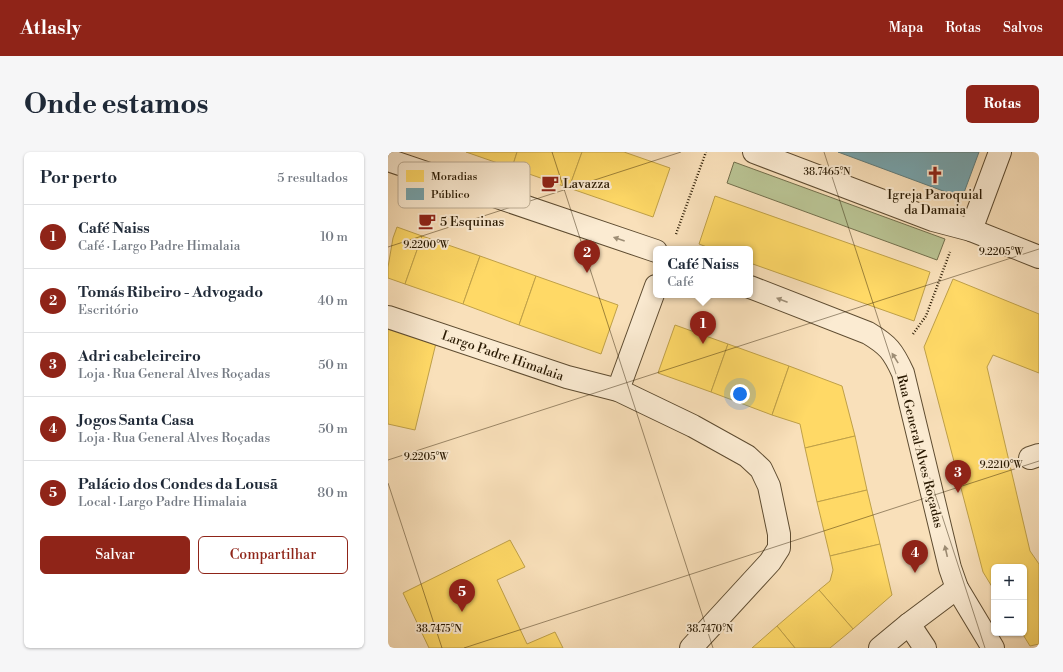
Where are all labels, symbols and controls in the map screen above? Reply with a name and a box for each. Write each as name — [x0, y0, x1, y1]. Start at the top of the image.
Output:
text: Atlasly — [20, 16, 81, 40]
text: Mapa — [889, 19, 923, 37]
text: Rotas — [945, 19, 981, 37]
text: Salvos — [1003, 19, 1043, 37]
button: Rotas — [966, 85, 1039, 123]
text: Onde estamos — [24, 87, 209, 122]
legend — [398, 162, 530, 208]
church icon: Igreja Paroquial da Damaia — [925, 165, 945, 185]
text: 38.7465°N — [804, 166, 851, 178]
text: Por perto — [40, 167, 117, 189]
text: 5 resultados — [277, 170, 348, 186]
text: Moradias — [431, 170, 478, 184]
cafe icon: Lavazza — [540, 173, 560, 193]
place label: Lavazza — [563, 176, 611, 192]
place label: Igreja Paroquial da Damaia — [887, 187, 983, 218]
text: Público — [431, 188, 470, 202]
cafe icon: 5 Esquinas — [417, 211, 437, 231]
place label: 5 Esquinas — [440, 214, 505, 230]
text: Café Naiss — [78, 219, 150, 238]
text: 1 — [50, 229, 56, 245]
text: 10 m — [320, 229, 348, 245]
one-way arrow — [613, 236, 625, 242]
text: Café · Largo Padre Himalaia — [78, 238, 240, 254]
text: 9.2200°W — [403, 239, 450, 251]
pin: 2 — [574, 240, 600, 273]
popup — [653, 246, 753, 298]
text: 9.2205°W — [979, 246, 1024, 258]
text: Café Naiss — [667, 255, 739, 274]
text: Café — [667, 274, 694, 290]
text: Tomás Ribeiro - Advogado — [78, 283, 263, 302]
text: 2 — [49, 293, 57, 309]
text: 40 m — [318, 293, 348, 309]
one-way arrow — [775, 296, 787, 302]
text: Escritório — [78, 302, 138, 318]
pin: 1 — [690, 311, 716, 344]
street label: Largo Padre Himalaia — [439, 327, 566, 385]
text: Adri cabeleireiro — [78, 347, 201, 366]
one-way arrow — [892, 352, 899, 364]
text: 3 — [49, 357, 57, 373]
text: 50 m — [318, 357, 348, 373]
text: Loja · Rua General Alves Roçadas — [78, 366, 270, 382]
street label: Rua General Alves Roçadas — [893, 373, 947, 530]
your location — [730, 384, 750, 404]
text: Jogos Santa Casa — [78, 411, 194, 430]
text: 4 — [49, 421, 57, 437]
text: 50 m — [318, 421, 348, 437]
text: Loja · Rua General Alves Roçadas — [78, 430, 270, 446]
text: 9.2205°W — [404, 451, 449, 463]
text: 9.2210°W — [979, 459, 1024, 471]
pin: 3 — [945, 460, 971, 493]
text: Palácio dos Condes da Lousã — [78, 475, 278, 494]
text: 5 — [49, 485, 57, 501]
text: 80 m — [317, 485, 348, 501]
text: Local · Largo Padre Himalaia — [78, 494, 247, 510]
button: Salvar — [40, 536, 190, 574]
button: Compartilhar — [198, 536, 348, 574]
pin: 4 — [902, 540, 928, 573]
one-way arrow — [942, 544, 948, 557]
map controls — [991, 564, 1027, 636]
button: + — [991, 564, 1027, 600]
pin: 5 — [449, 579, 475, 612]
button: − — [991, 600, 1027, 636]
text: 38.7475°N — [416, 623, 462, 635]
text: 38.7470°N — [687, 623, 734, 635]

